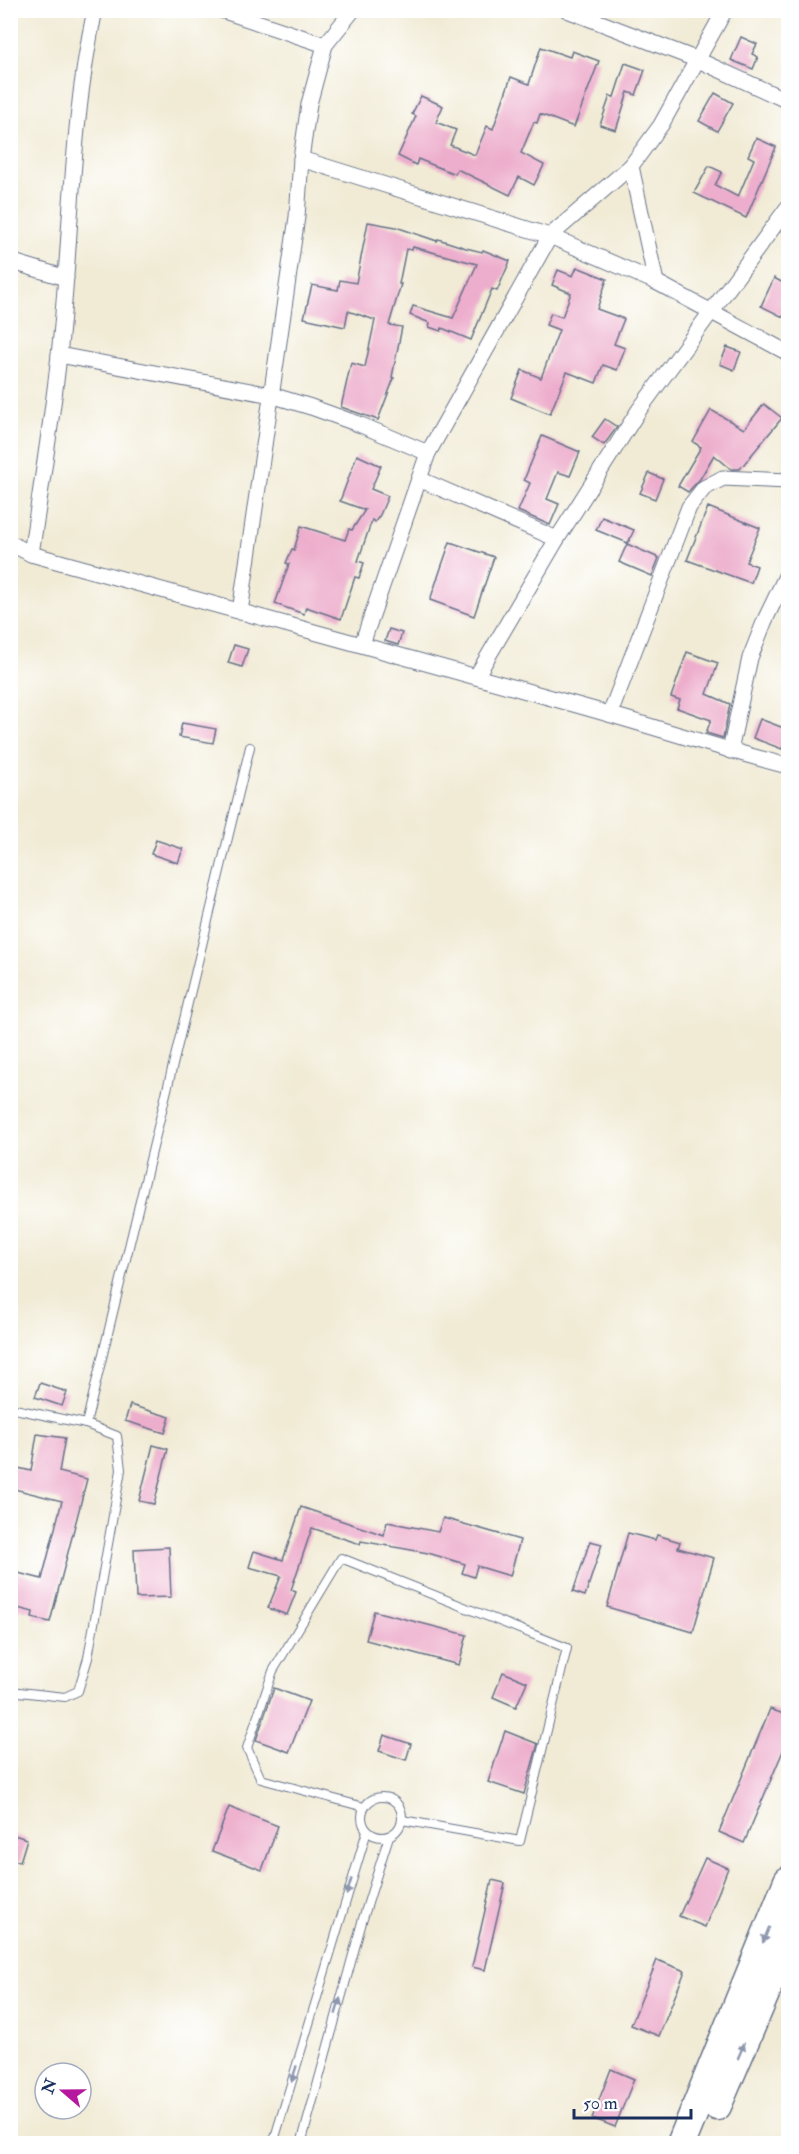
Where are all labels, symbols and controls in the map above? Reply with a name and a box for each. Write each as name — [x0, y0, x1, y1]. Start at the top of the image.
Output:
one-way arrow — [344, 1878, 353, 1896]
one-way arrow — [761, 1926, 770, 1944]
one-way arrow — [334, 1997, 344, 2015]
one-way arrow — [736, 2043, 745, 2060]
north arrow — [33, 2061, 93, 2121]
one-way arrow — [289, 2065, 298, 2083]
text: N — [38, 2075, 62, 2097]
scale bar — [574, 2082, 691, 2120]
text: 50 m — [583, 2092, 618, 2115]

